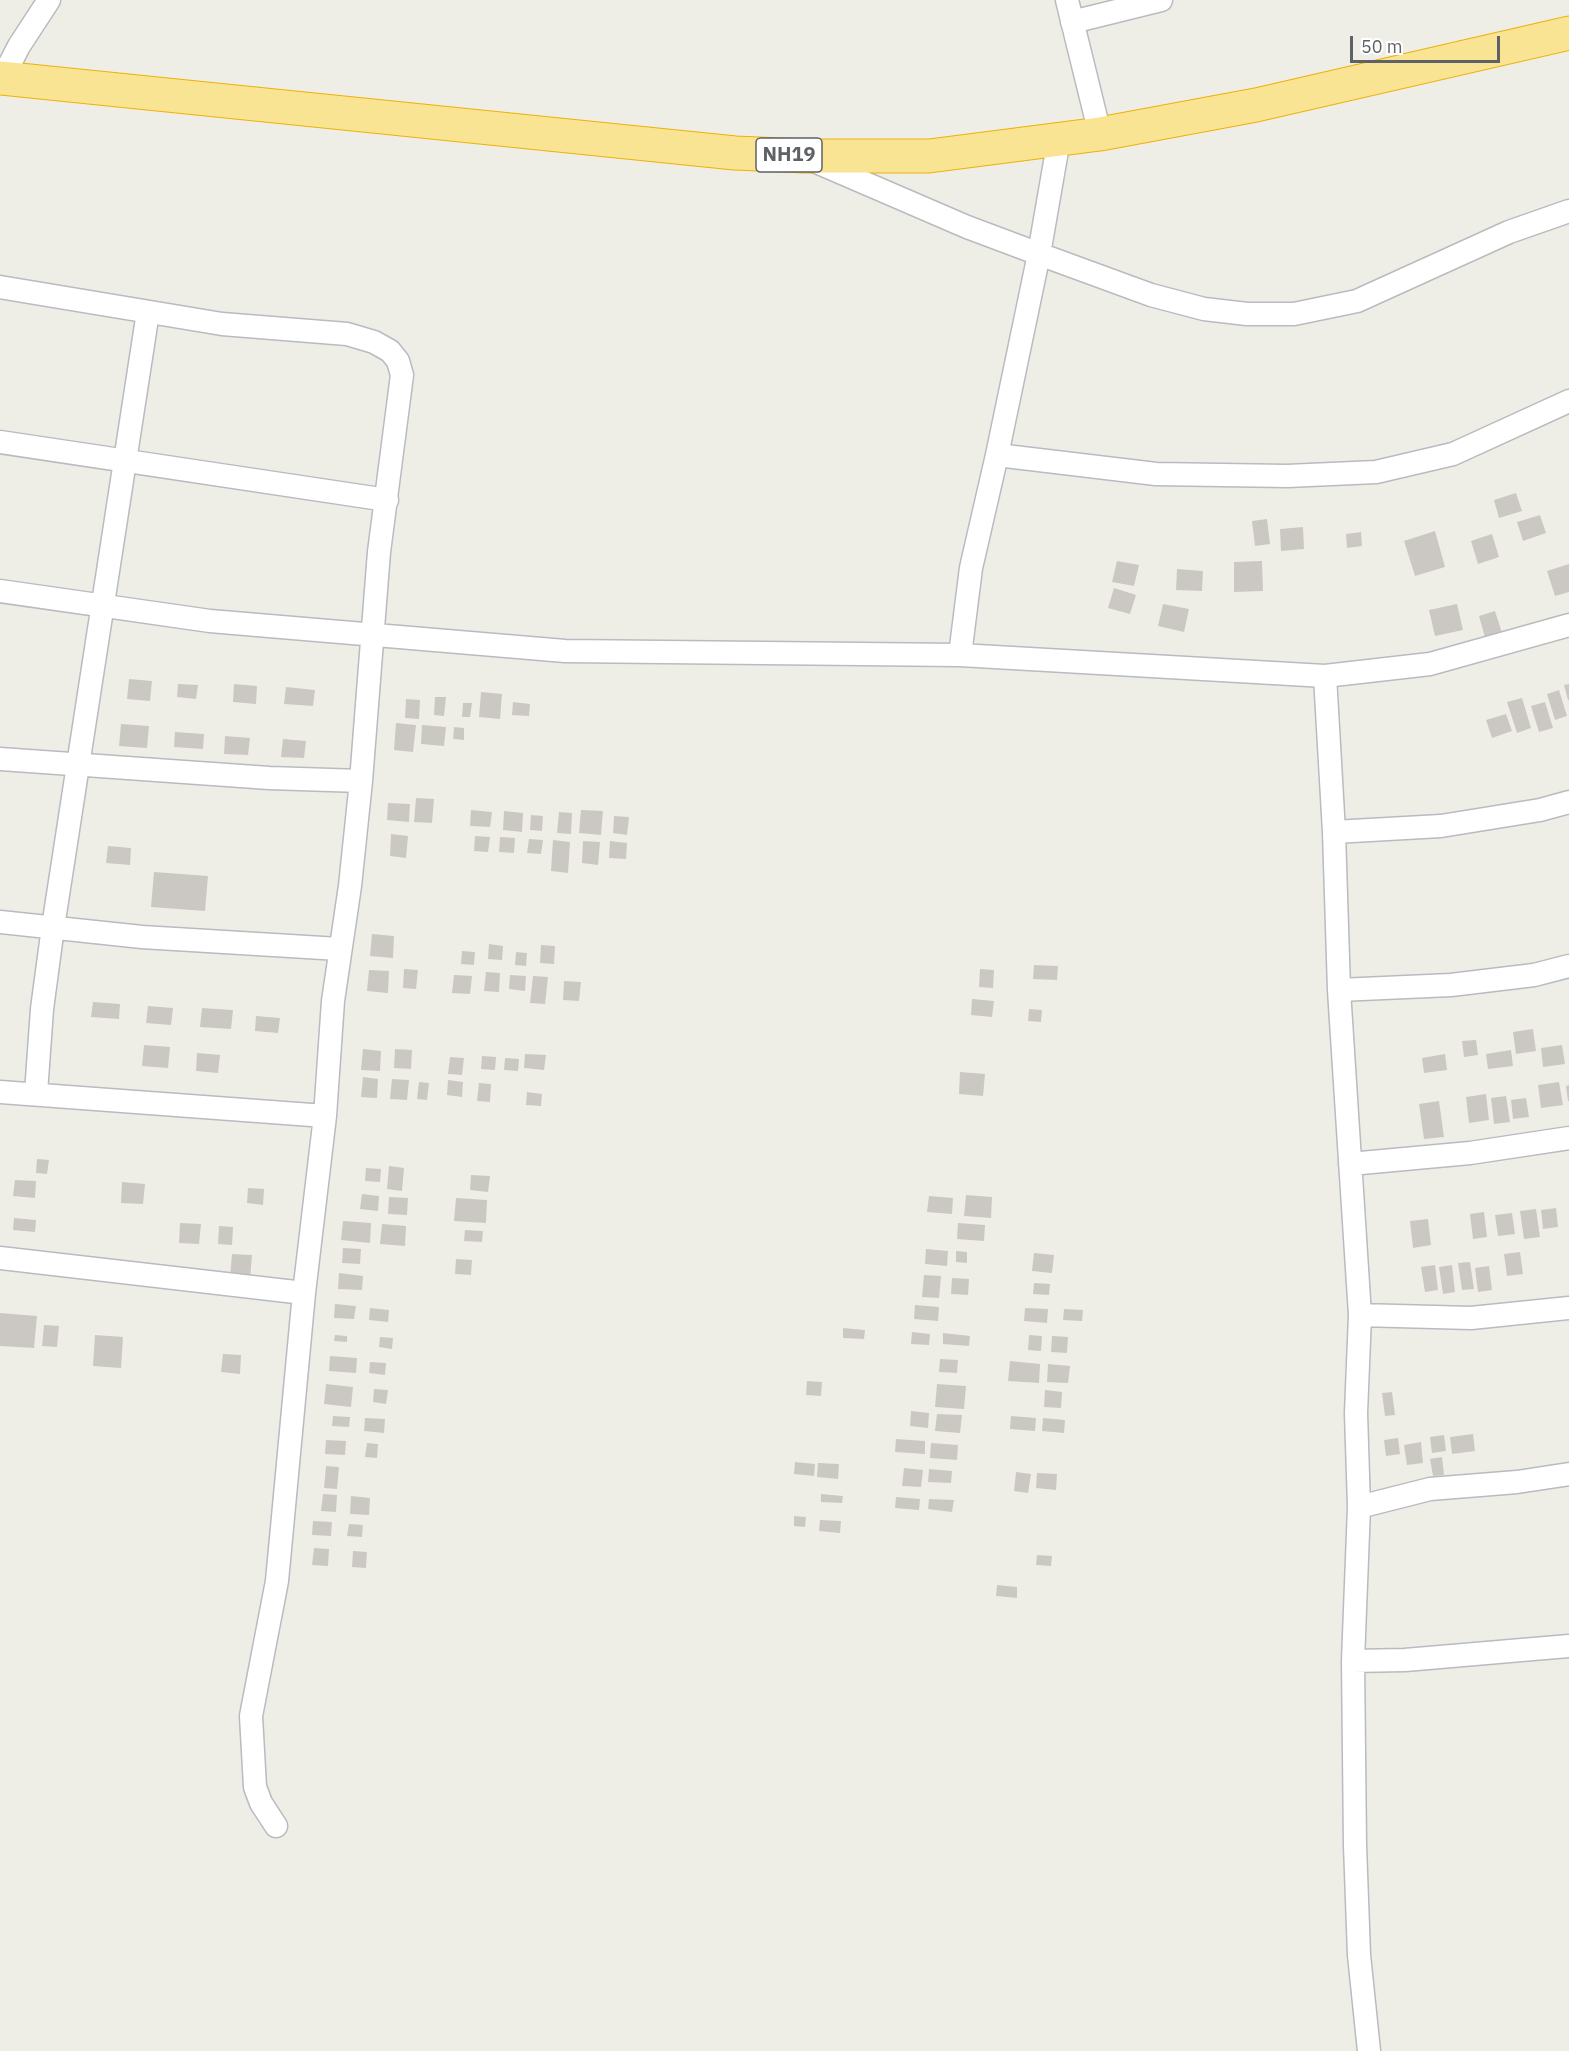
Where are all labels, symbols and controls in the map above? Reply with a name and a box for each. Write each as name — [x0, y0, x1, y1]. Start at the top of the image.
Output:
scale bar — [1353, 24, 1503, 62]
text: 50 m — [1361, 35, 1403, 58]
road number: NH19 — [756, 138, 822, 172]

